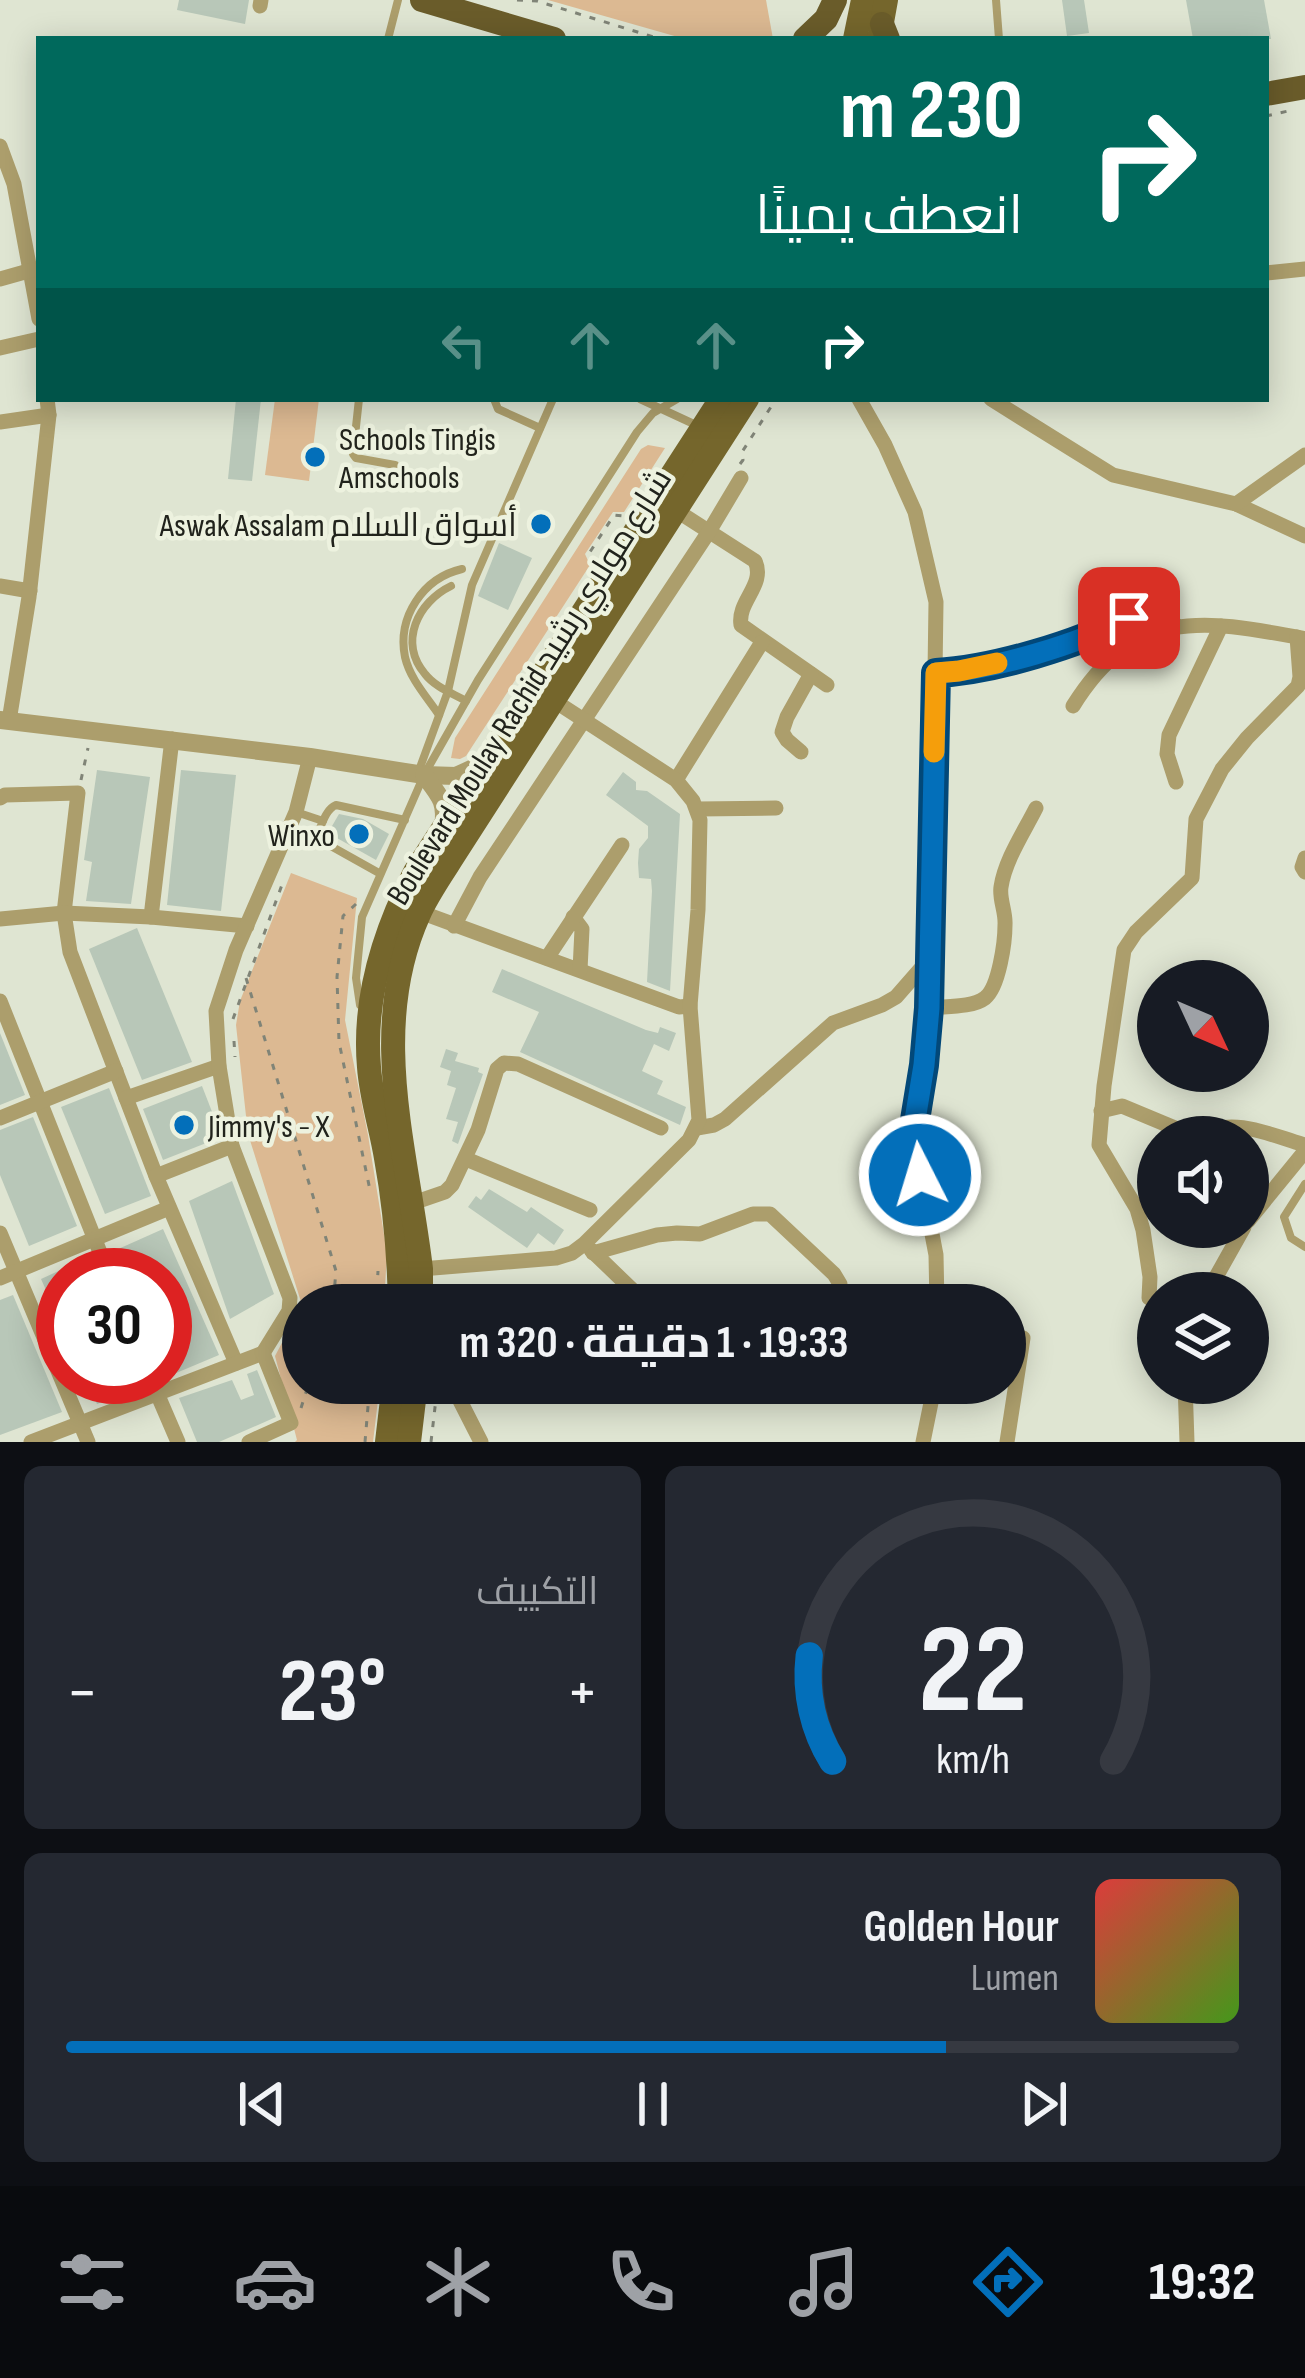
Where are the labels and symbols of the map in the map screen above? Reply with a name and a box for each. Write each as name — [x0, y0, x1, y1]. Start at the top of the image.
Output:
place label: Schools Tingis Amschools — [338, 420, 496, 498]
marker: Schools Tingis Amschools — [302, 444, 328, 470]
street label: Boulevard Moulay Rachid شارع مولاي رشيد — [378, 462, 684, 915]
place label: Aswak Assalam أسواق السلام — [159, 504, 517, 547]
marker: Aswak Assalam أسواق السلام — [528, 511, 554, 537]
pin — [1078, 567, 1180, 669]
place label: Winxo — [268, 816, 335, 856]
marker: Winxo — [346, 821, 372, 847]
north arrow — [1137, 960, 1269, 1092]
place label: Jimmy's - X — [207, 1107, 330, 1147]
marker: Jimmy's - X — [171, 1112, 197, 1138]
position arrow — [857, 1112, 983, 1238]
speed limit sign: 30 — [36, 1248, 192, 1404]

